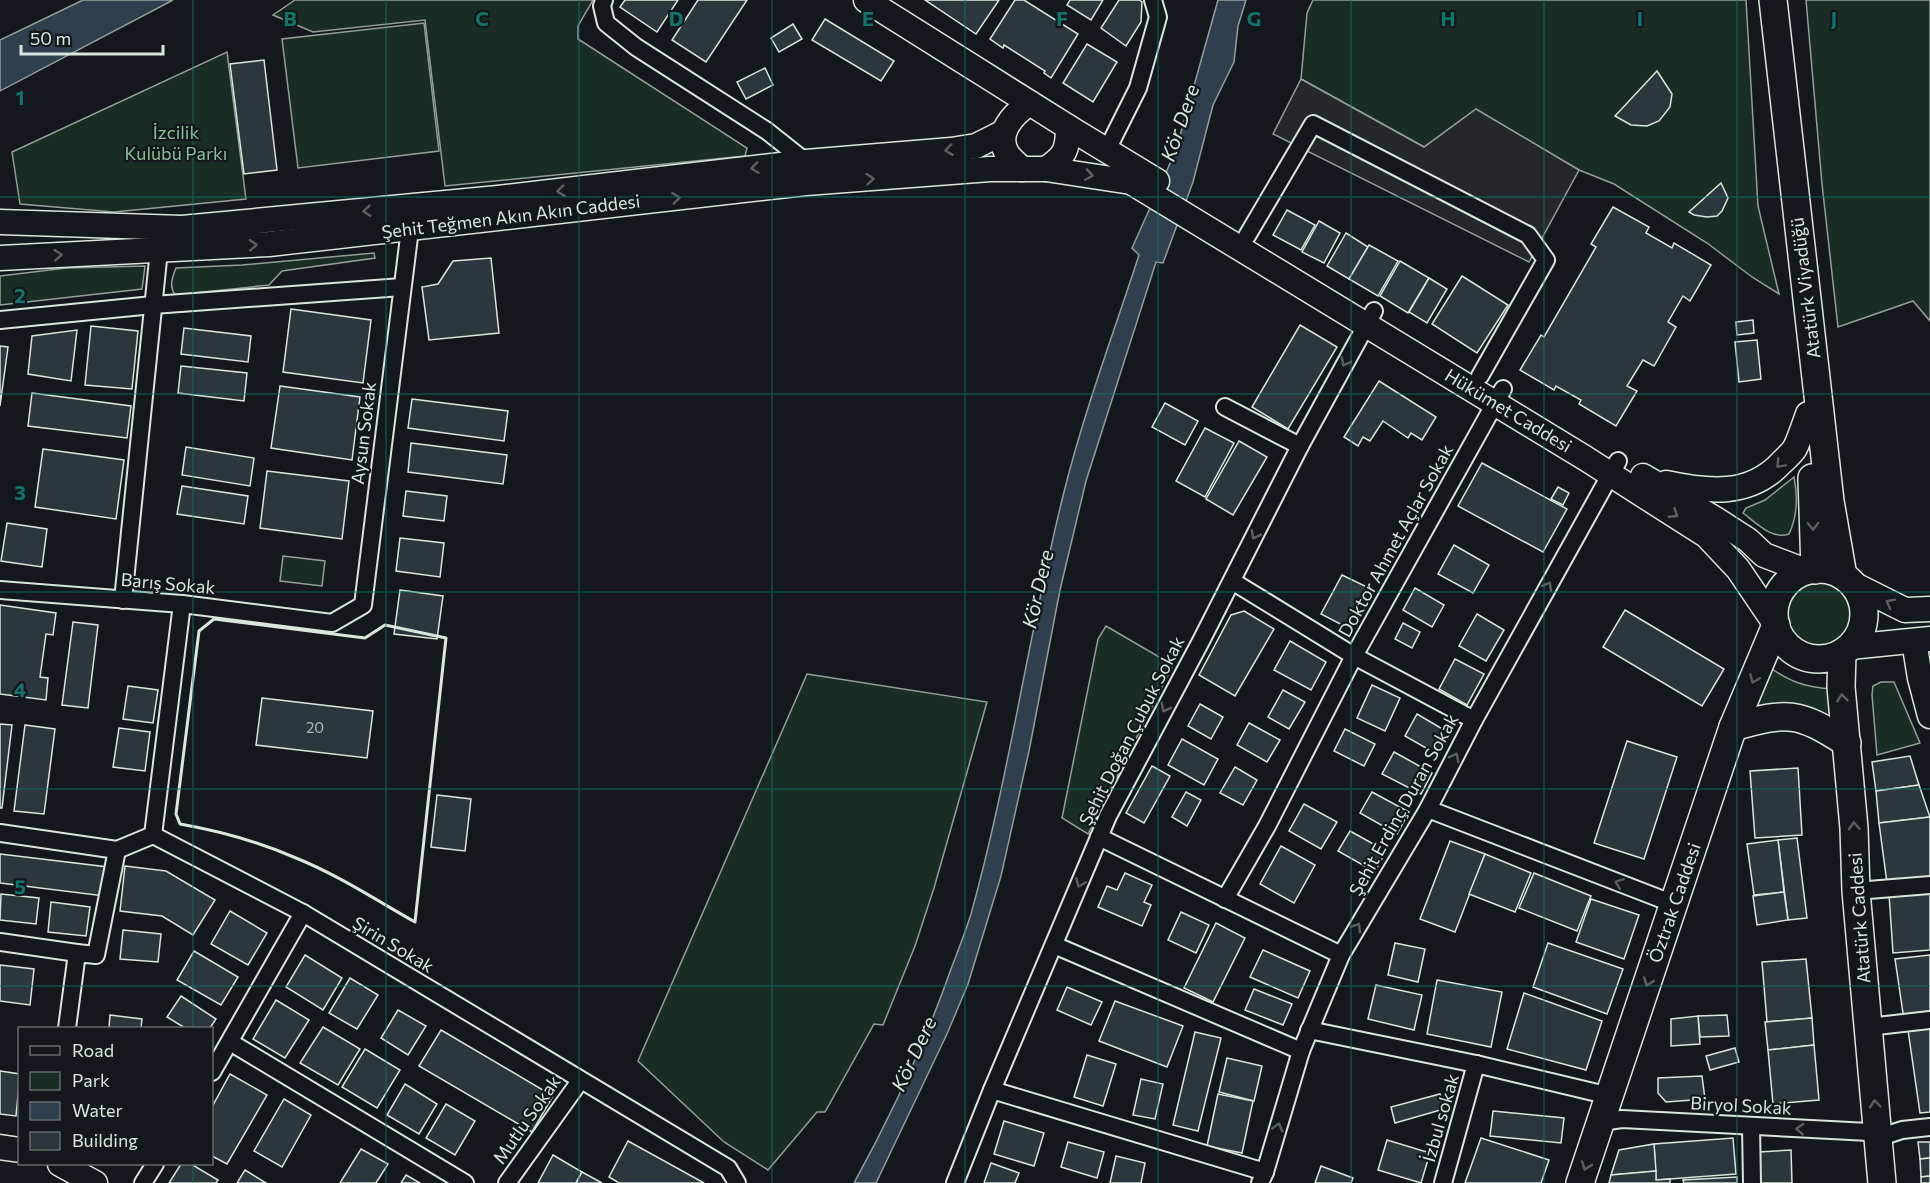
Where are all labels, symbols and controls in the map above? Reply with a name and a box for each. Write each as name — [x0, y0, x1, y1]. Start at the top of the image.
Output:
text: B — [283, 6, 297, 30]
text: C — [475, 6, 489, 30]
text: D — [669, 6, 683, 30]
text: E — [862, 6, 874, 30]
text: F — [1056, 6, 1068, 30]
text: G — [1247, 6, 1261, 30]
text: H — [1441, 6, 1456, 30]
text: I — [1637, 6, 1643, 30]
text: J — [1831, 6, 1837, 30]
scale bar — [21, 18, 164, 56]
text: 50 m — [30, 27, 71, 49]
water label: Kör Dere — [1155, 81, 1204, 164]
text: 1 — [15, 85, 25, 109]
park label: İzcilik Kulübü Parkı — [125, 121, 227, 164]
one-way arrow — [945, 143, 954, 156]
one-way arrow — [751, 162, 760, 174]
one-way arrow — [1084, 168, 1094, 180]
one-way arrow — [866, 172, 875, 185]
one-way arrow — [557, 184, 566, 197]
street label: Şehit Teğmen Akın Akın Caddesi — [380, 189, 641, 243]
one-way arrow — [672, 192, 681, 205]
one-way arrow — [363, 204, 372, 217]
street label: Atatürk Viyadüğü — [1785, 216, 1825, 360]
one-way arrow — [249, 239, 258, 252]
one-way arrow — [54, 248, 63, 261]
text: 2 — [14, 283, 26, 307]
one-way arrow — [1341, 356, 1352, 366]
street label: Hükümet Caddesi — [1441, 364, 1576, 457]
street label: Aysun Sokak — [346, 380, 380, 485]
street label: Doktor Ahmet Açlar Sokak — [1333, 440, 1457, 641]
one-way arrow — [1776, 458, 1787, 468]
text: 3 — [14, 480, 26, 504]
one-way arrow — [1668, 507, 1678, 519]
one-way arrow — [1807, 521, 1819, 530]
one-way arrow — [1251, 529, 1262, 539]
water label: Kör Dere — [1016, 547, 1058, 630]
street label: Barış Sokak — [120, 568, 216, 598]
one-way arrow — [1541, 582, 1552, 592]
one-way arrow — [1886, 599, 1897, 610]
street label: Şehit Doğan Çubuk Sokak — [1074, 632, 1188, 829]
one-way arrow — [1749, 673, 1761, 684]
text: 4 — [14, 677, 26, 701]
one-way arrow — [1836, 694, 1849, 703]
one-way arrow — [1161, 702, 1172, 712]
street label: Şehit Erdinç Duran Sokak — [1344, 709, 1463, 899]
house number: 20 — [306, 718, 324, 736]
one-way arrow — [1448, 753, 1459, 764]
one-way arrow — [1848, 821, 1861, 830]
street label: Öztrak Caddesi — [1643, 840, 1705, 966]
street label: Atatürk Caddesi — [1843, 852, 1875, 984]
text: 5 — [14, 874, 26, 898]
one-way arrow — [1075, 877, 1087, 888]
one-way arrow — [1614, 878, 1625, 890]
street label: Şirin Sokak — [349, 911, 438, 977]
one-way arrow — [1350, 923, 1362, 933]
one-way arrow — [1643, 976, 1655, 987]
water label: Kör Dere — [885, 1012, 941, 1095]
legend — [18, 1027, 213, 1165]
text: Road — [72, 1039, 114, 1061]
text: Park — [72, 1069, 110, 1091]
street label: Mutlu Sokak — [488, 1071, 565, 1168]
street label: İzbul sokak — [1417, 1071, 1463, 1164]
street label: Biryol Sokak — [1690, 1091, 1793, 1119]
text: Water — [72, 1099, 123, 1121]
one-way arrow — [1869, 1099, 1882, 1108]
one-way arrow — [1796, 1122, 1805, 1135]
one-way arrow — [1271, 1123, 1283, 1133]
text: Building — [72, 1129, 138, 1151]
one-way arrow — [1580, 1161, 1593, 1171]

